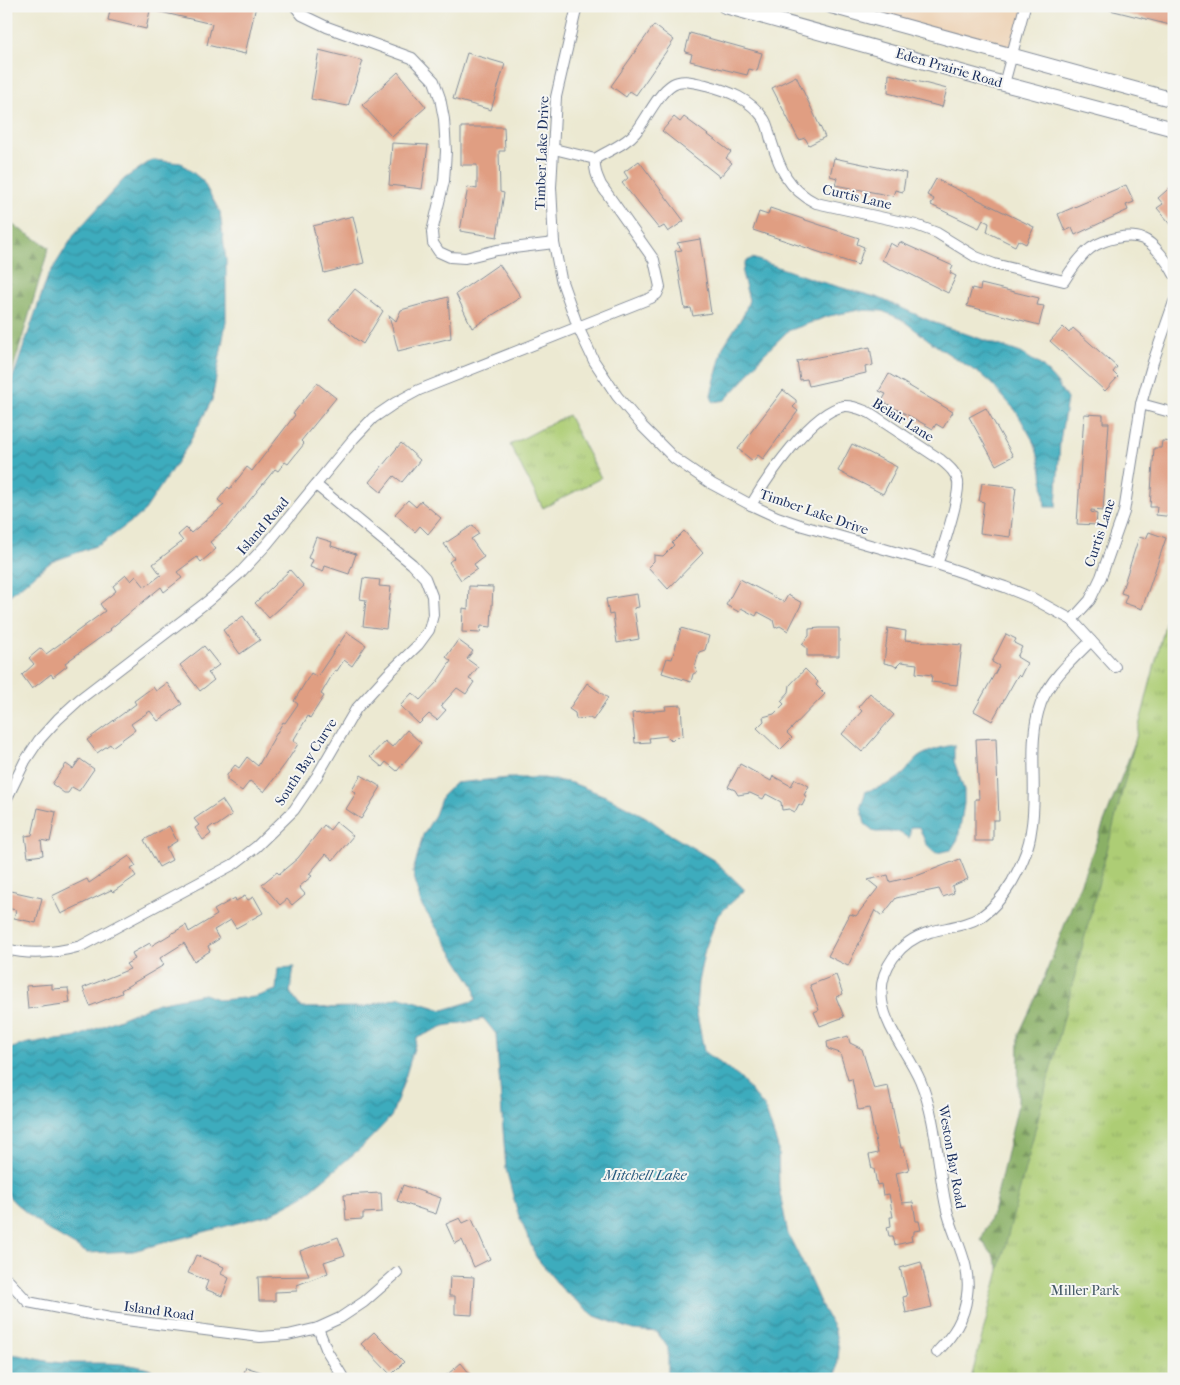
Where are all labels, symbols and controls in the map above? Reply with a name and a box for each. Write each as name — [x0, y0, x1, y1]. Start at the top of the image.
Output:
street label: Eden Prairie Road — [894, 45, 1005, 91]
street label: Timber Lake Drive — [532, 96, 552, 210]
street label: Curtis Lane — [821, 181, 893, 213]
street label: Belair Lane — [869, 394, 937, 446]
street label: Timber Lake Drive — [757, 485, 871, 539]
street label: Island Road — [233, 493, 293, 558]
street label: Curtis Lane — [1081, 497, 1119, 569]
street label: South Bay Curve — [271, 715, 341, 809]
street label: Weston Bay Road — [934, 1103, 970, 1211]
water label: Mitchell Lake — [602, 1166, 688, 1184]
park label: Miller Park — [1051, 1282, 1120, 1299]
street label: Island Road — [123, 1298, 196, 1324]

